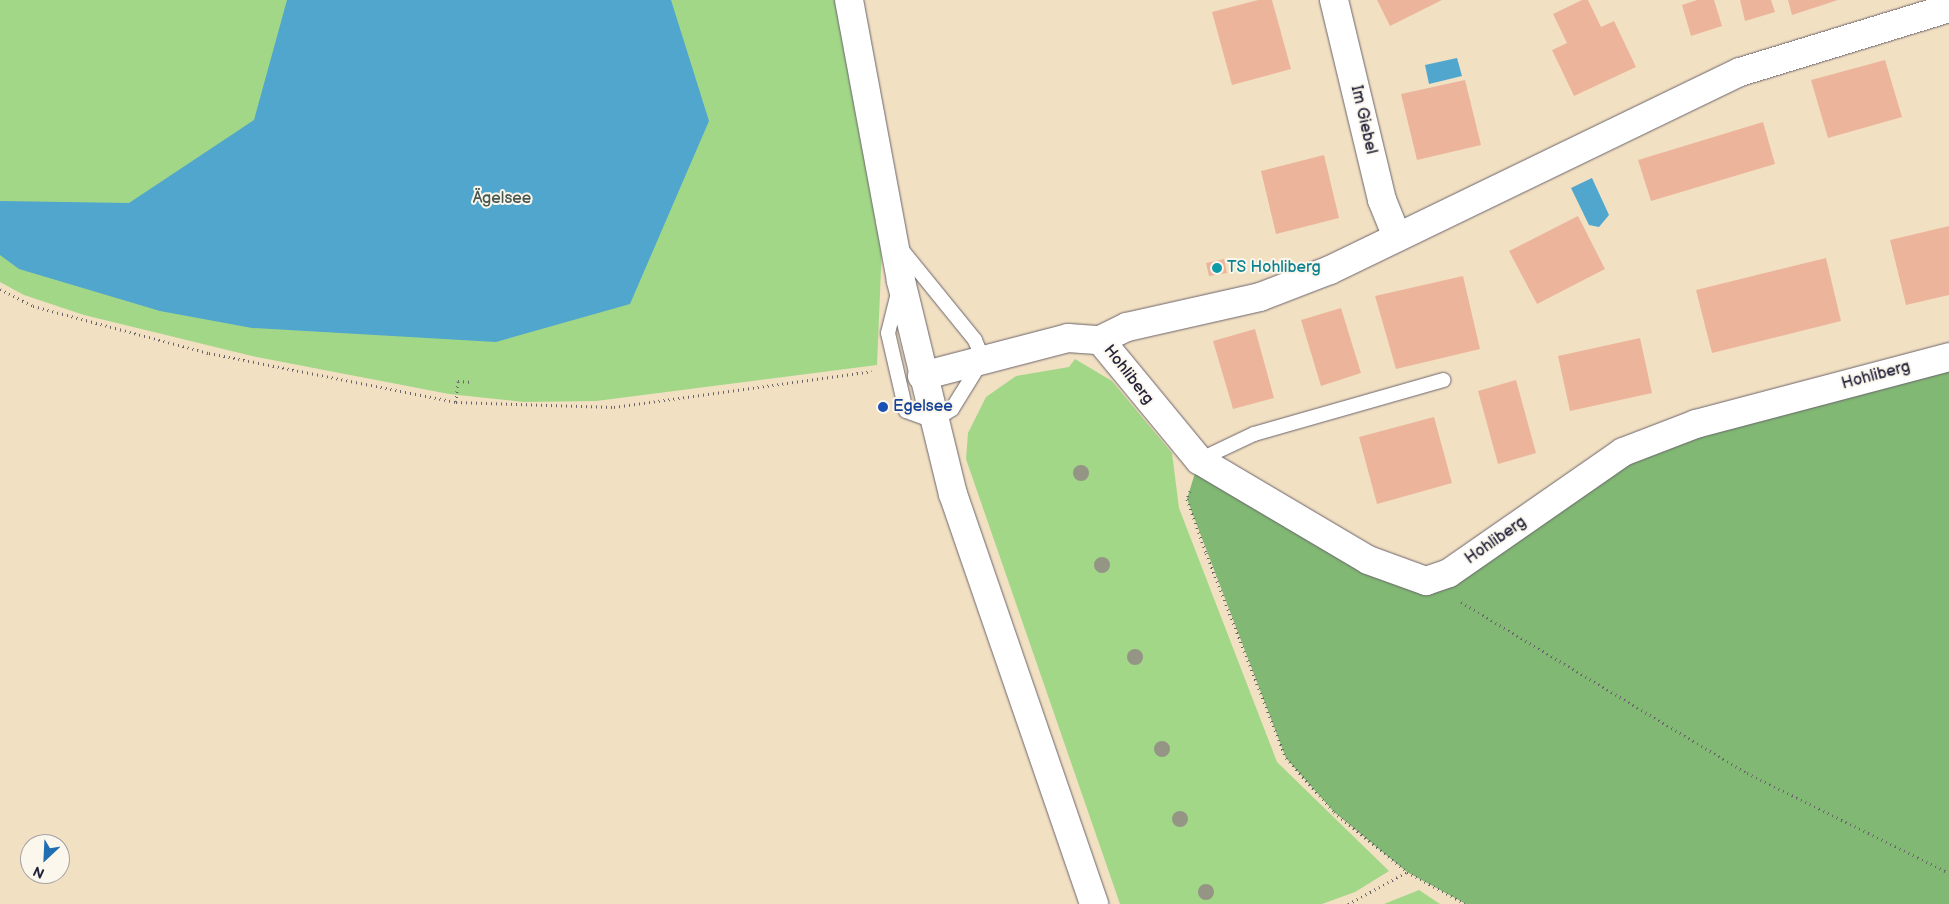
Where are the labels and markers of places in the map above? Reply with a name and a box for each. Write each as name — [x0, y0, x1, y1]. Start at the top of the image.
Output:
place label: TS Hohliberg — [1227, 258, 1321, 278]
marker: TS Hohliberg — [1211, 262, 1223, 274]
place label: Egelsee — [893, 397, 953, 417]
marker: Egelsee — [877, 401, 889, 413]

